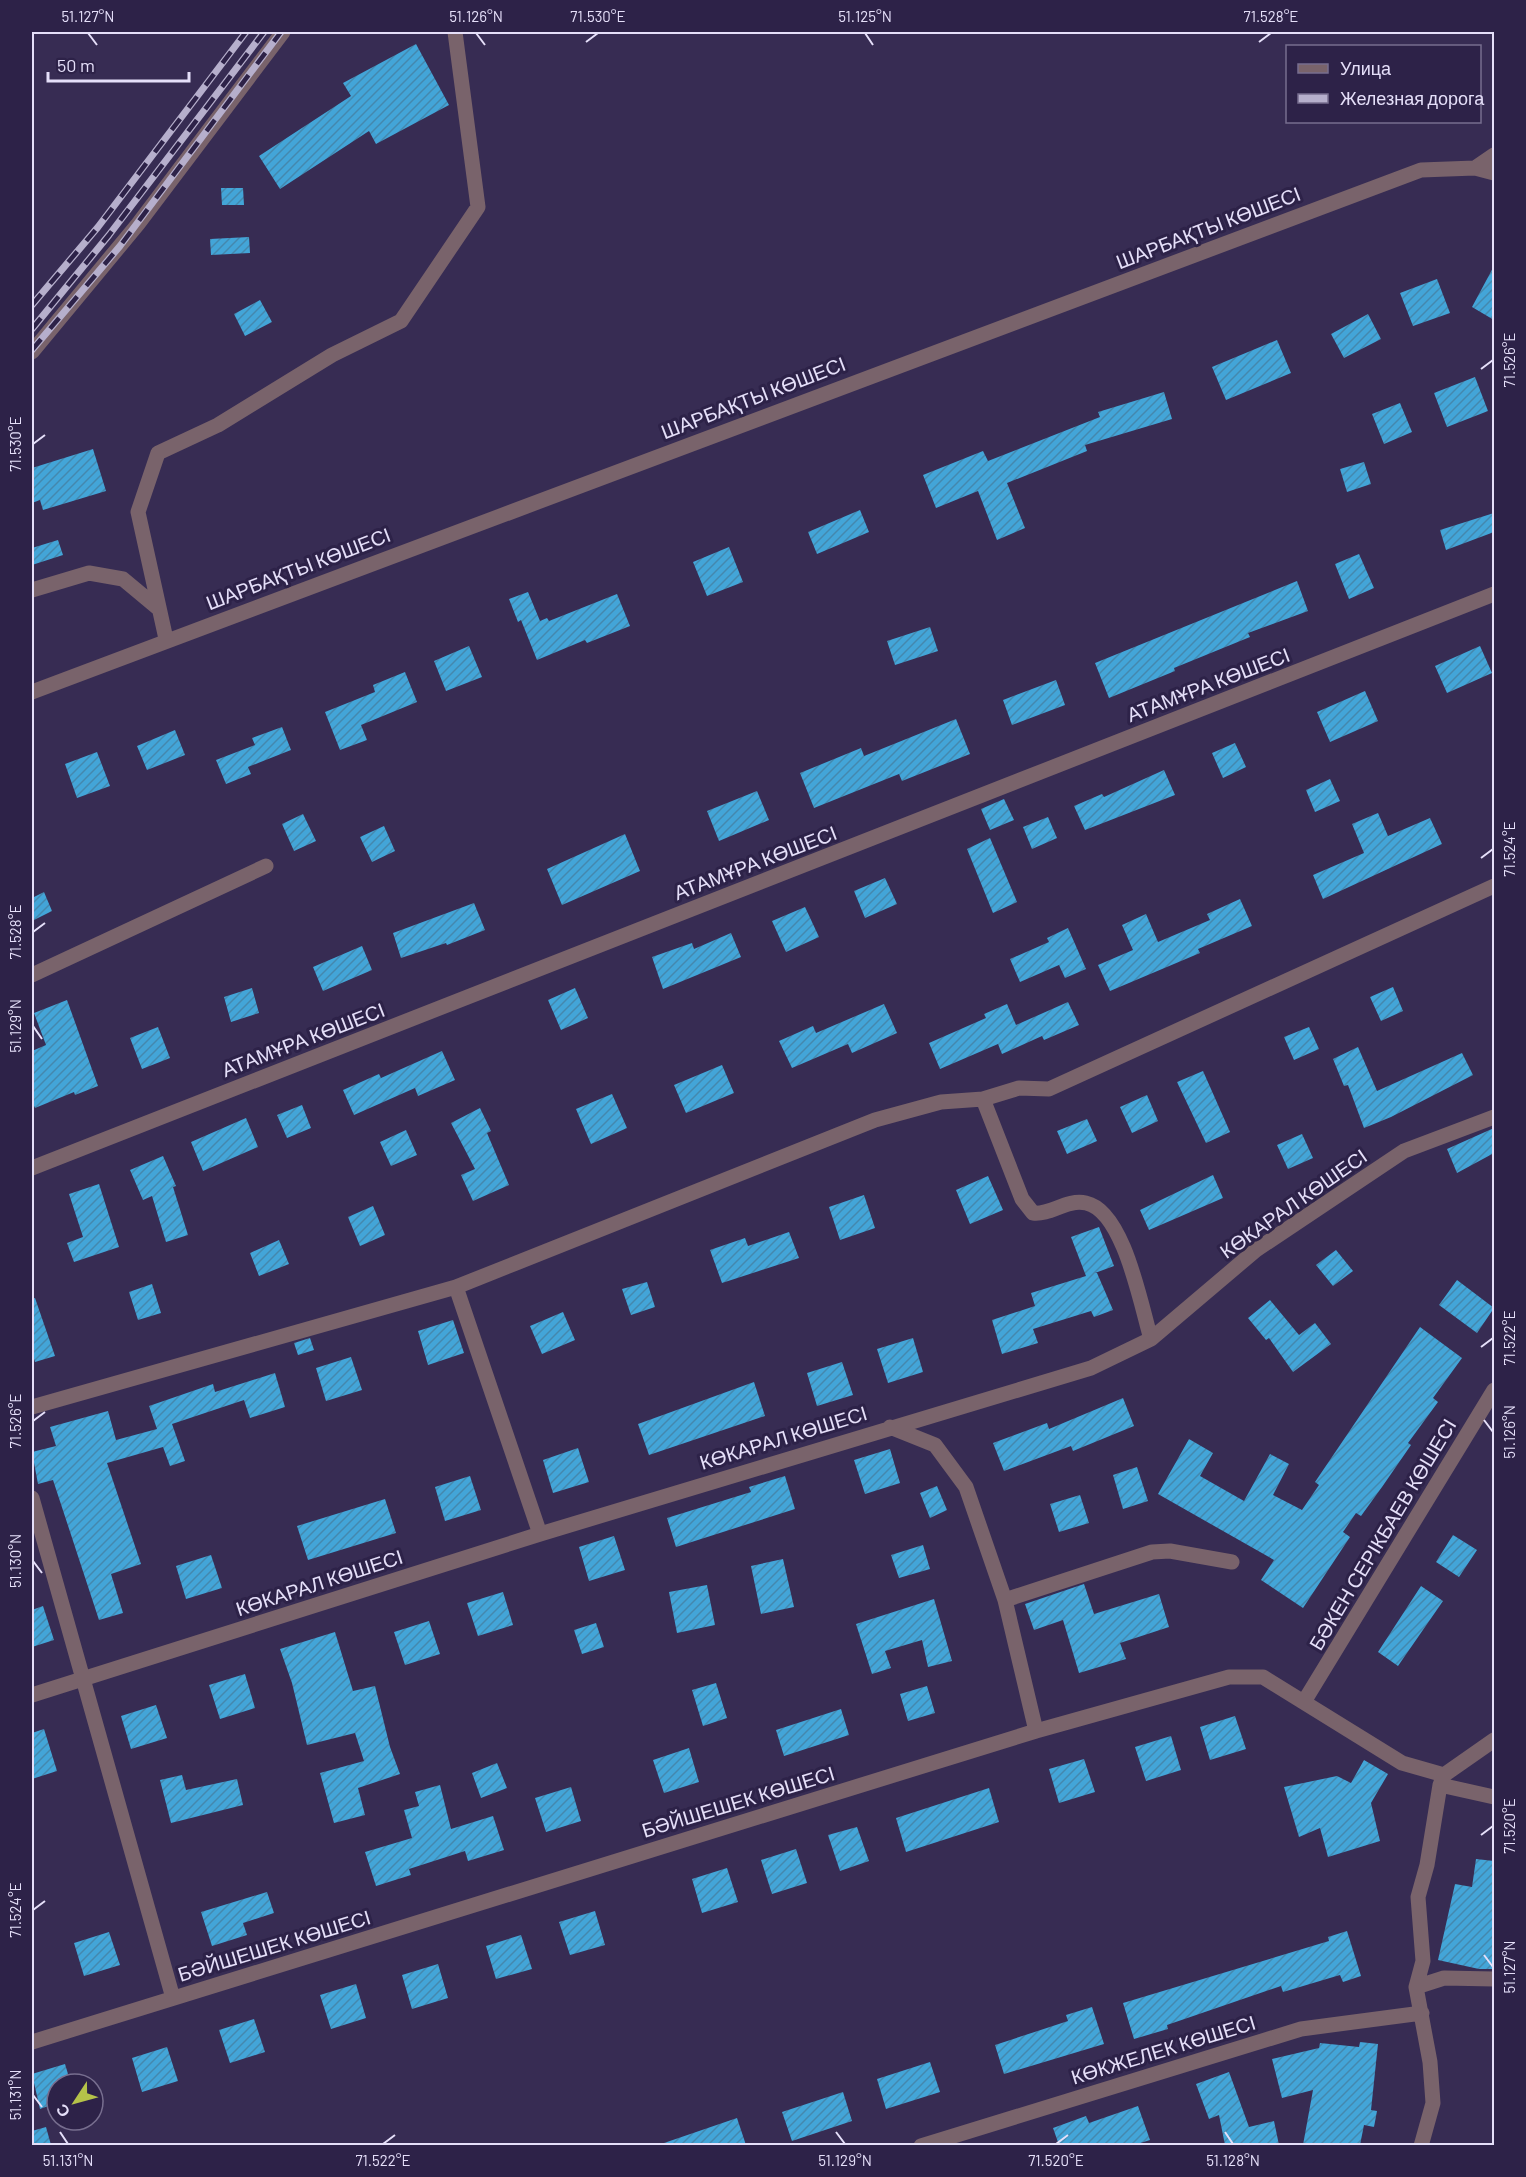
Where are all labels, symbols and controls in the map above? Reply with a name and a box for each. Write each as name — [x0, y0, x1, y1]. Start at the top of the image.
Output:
text: 51.127°N — [62, 7, 114, 25]
text: 51.126°N — [449, 7, 503, 25]
text: 71.530°E — [570, 7, 626, 25]
text: 51.125°N — [838, 7, 892, 25]
text: 71.528°E — [1244, 7, 1298, 25]
scale bar — [48, 45, 189, 83]
legend — [1286, 45, 1481, 123]
text: 50 m — [57, 54, 95, 76]
text: Улица — [1340, 57, 1392, 79]
text: Железная дорога — [1340, 87, 1485, 109]
street label: ШАРБАҚТЫ КӨШЕСІ — [1112, 181, 1304, 273]
text: 71.526°E — [1500, 333, 1518, 387]
street label: ШАРБАҚТЫ КӨШЕСІ — [657, 351, 849, 443]
text: 71.530°E — [6, 416, 24, 472]
street label: ШАРБАҚТЫ КӨШЕСІ — [202, 522, 394, 614]
street label: АТАМҰРА КӨШЕСІ — [1123, 642, 1293, 726]
street label: АТАМҰРА КӨШЕСІ — [670, 820, 840, 904]
text: 71.524°E — [1500, 821, 1518, 877]
text: 71.528°E — [6, 905, 24, 959]
street label: АТАМҰРА КӨШЕСІ — [218, 997, 388, 1081]
text: 51.129°N — [6, 999, 24, 1053]
street label: КӨКАРАЛ КӨШЕСІ — [1215, 1143, 1371, 1263]
text: 71.522°E — [1500, 1310, 1518, 1366]
text: 71.526°E — [6, 1394, 24, 1448]
street label: КӨКАРАЛ КӨШЕСІ — [696, 1400, 870, 1474]
text: 51.126°N — [1500, 1405, 1518, 1459]
street label: БӘКЕН СЕРІКБАЕВ КӨШЕСІ — [1303, 1414, 1461, 1654]
text: 51.130°N — [6, 1534, 24, 1588]
street label: КӨКАРАЛ КӨШЕСІ — [233, 1544, 405, 1620]
street label: БӘЙШЕШЕК КӨШЕСІ — [639, 1760, 837, 1842]
text: 71.520°E — [1500, 1798, 1518, 1854]
text: 71.524°E — [6, 1882, 24, 1938]
street label: БӘЙШЕШЕК КӨШЕСІ — [175, 1904, 373, 1986]
text: 51.127°N — [1500, 1941, 1518, 1993]
street label: КӨКЖЕЛЕК КӨШЕСІ — [1068, 2010, 1258, 2088]
text: 51.131°N — [6, 2070, 24, 2120]
north arrow — [45, 2072, 105, 2132]
text: С — [51, 2100, 74, 2121]
text: 51.131°N — [43, 2151, 93, 2169]
text: 71.522°E — [355, 2151, 411, 2169]
text: 51.129°N — [818, 2151, 872, 2169]
text: 71.520°E — [1028, 2151, 1084, 2169]
text: 51.128°N — [1206, 2151, 1260, 2169]

